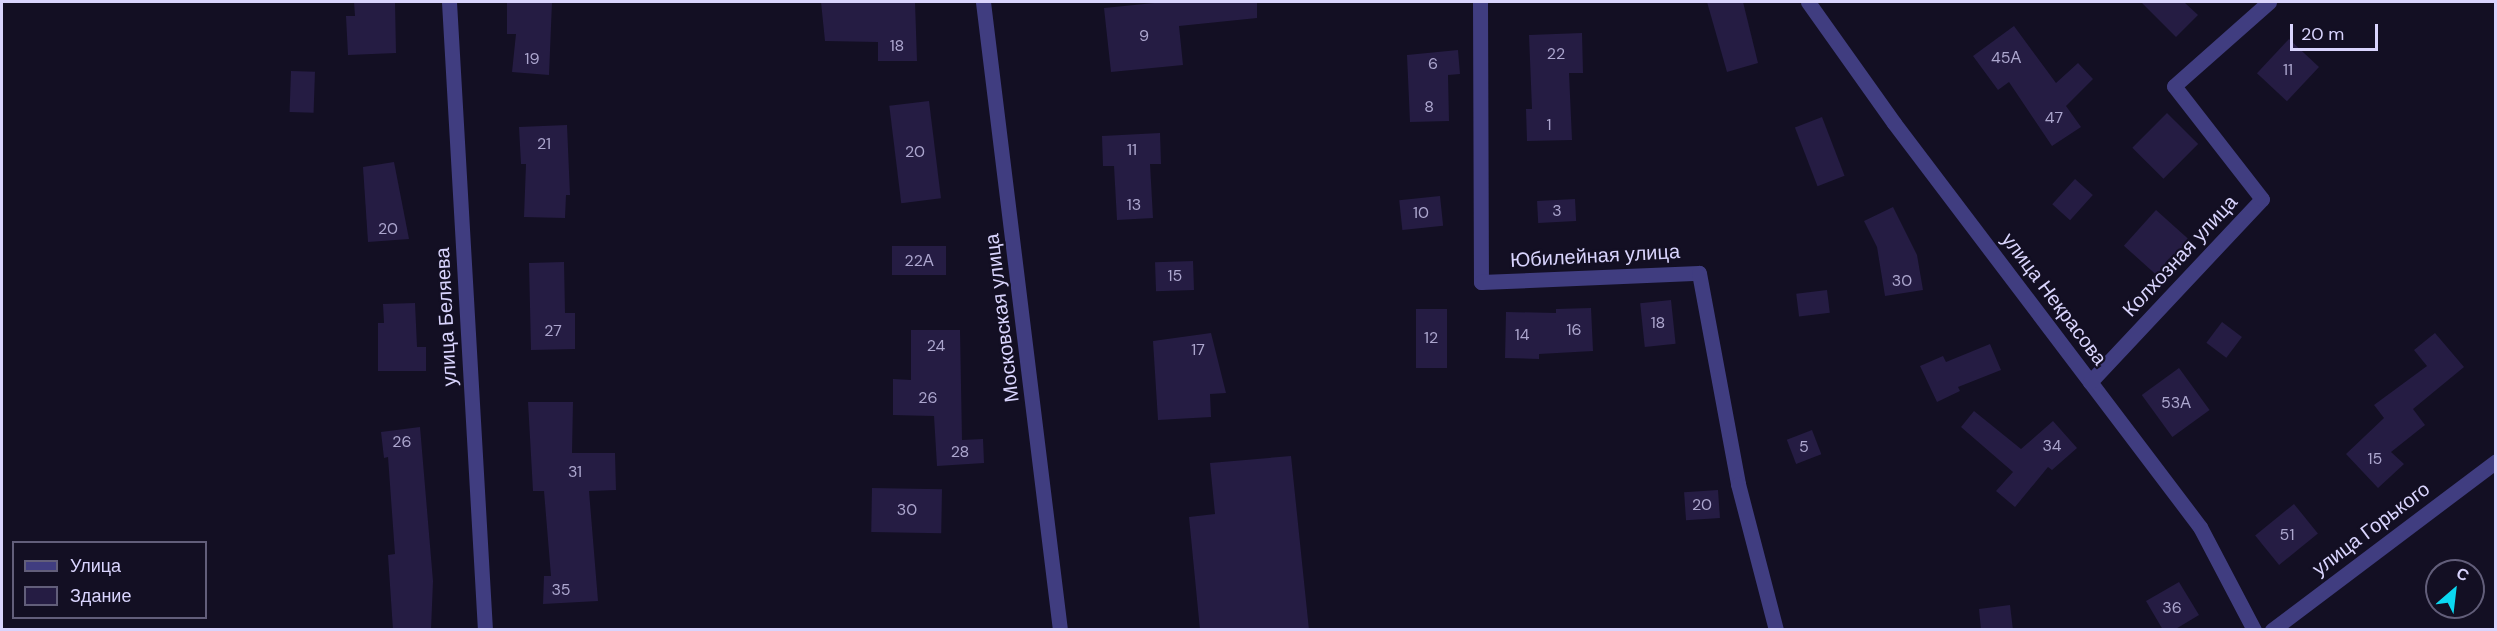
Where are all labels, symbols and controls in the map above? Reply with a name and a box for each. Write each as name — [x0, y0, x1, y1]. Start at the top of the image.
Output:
scale bar — [2293, 12, 2382, 50]
text: 20 m — [2301, 22, 2344, 46]
house number: 9 — [1139, 26, 1149, 46]
house number: 18 — [890, 36, 904, 56]
house number: 22 — [1547, 44, 1565, 64]
house number: 45А — [1991, 48, 2021, 68]
house number: 19 — [524, 49, 540, 69]
house number: 6 — [1428, 54, 1438, 74]
house number: 11 — [2283, 60, 2293, 80]
house number: 8 — [1424, 97, 1434, 117]
house number: 47 — [2045, 108, 2063, 128]
house number: 1 — [1547, 115, 1551, 135]
house number: 21 — [537, 134, 551, 154]
house number: 11 — [1127, 140, 1137, 160]
house number: 20 — [905, 142, 925, 162]
street label: Колхозная улица — [2118, 190, 2242, 322]
house number: 13 — [1127, 195, 1141, 215]
house number: 3 — [1552, 201, 1562, 221]
house number: 10 — [1413, 203, 1429, 223]
house number: 20 — [378, 219, 398, 239]
street label: улица Некрасова — [1996, 228, 2112, 370]
street label: Московская улица — [980, 232, 1024, 404]
street label: Юбилейная улица — [1509, 240, 1681, 272]
street label: улица Беляева — [430, 247, 462, 387]
house number: 22А — [904, 251, 934, 271]
house number: 15 — [1168, 266, 1182, 286]
house number: 30 — [1892, 271, 1912, 291]
house number: 18 — [1651, 313, 1665, 333]
house number: 16 — [1566, 320, 1582, 340]
house number: 27 — [544, 321, 562, 341]
house number: 14 — [1515, 325, 1529, 345]
house number: 12 — [1424, 328, 1438, 348]
house number: 24 — [927, 336, 945, 356]
house number: 17 — [1191, 340, 1205, 360]
house number: 26 — [918, 388, 938, 408]
house number: 53А — [2161, 393, 2191, 413]
house number: 26 — [392, 432, 412, 452]
house number: 34 — [2042, 436, 2062, 456]
house number: 5 — [1799, 437, 1809, 457]
house number: 28 — [951, 442, 969, 462]
house number: 15 — [2368, 449, 2382, 469]
house number: 31 — [568, 462, 582, 482]
street label: улица Горького — [2308, 477, 2434, 581]
house number: 20 — [1692, 495, 1712, 515]
house number: 30 — [897, 500, 917, 520]
house number: 51 — [2280, 525, 2294, 545]
legend — [12, 541, 207, 619]
text: Улица — [70, 554, 121, 578]
north arrow — [2425, 559, 2485, 619]
text: С — [2453, 562, 2473, 586]
house number: 35 — [551, 580, 571, 600]
text: Здание — [70, 584, 131, 608]
house number: 36 — [2162, 598, 2182, 618]

